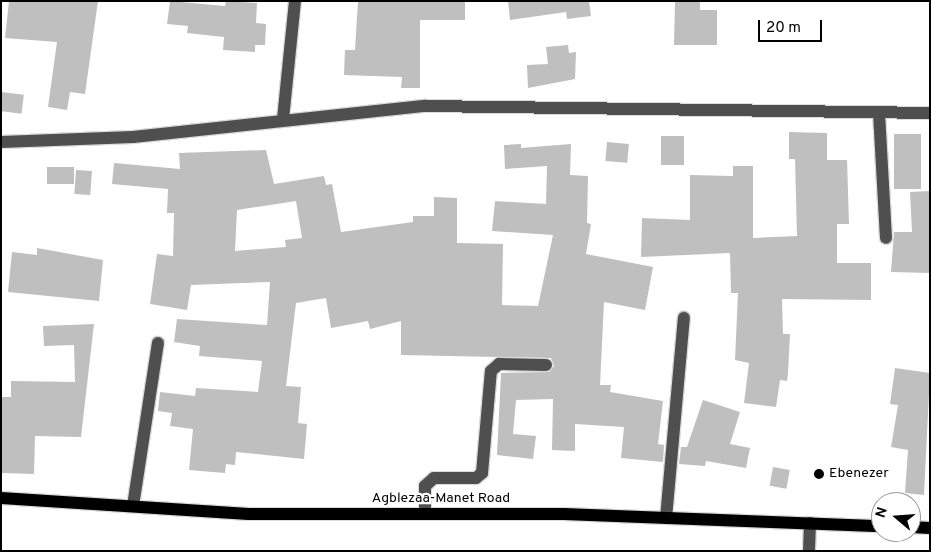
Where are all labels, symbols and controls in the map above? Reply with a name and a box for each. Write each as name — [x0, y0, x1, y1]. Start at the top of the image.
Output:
scale bar — [761, 10, 825, 42]
text: 20 m — [766, 19, 801, 38]
place label: Ebenezer — [829, 466, 889, 482]
marker: Ebenezer — [813, 468, 825, 480]
street label: Agblezaa-Manet Road — [372, 491, 510, 507]
north arrow — [871, 492, 921, 542]
text: N — [873, 505, 892, 520]

